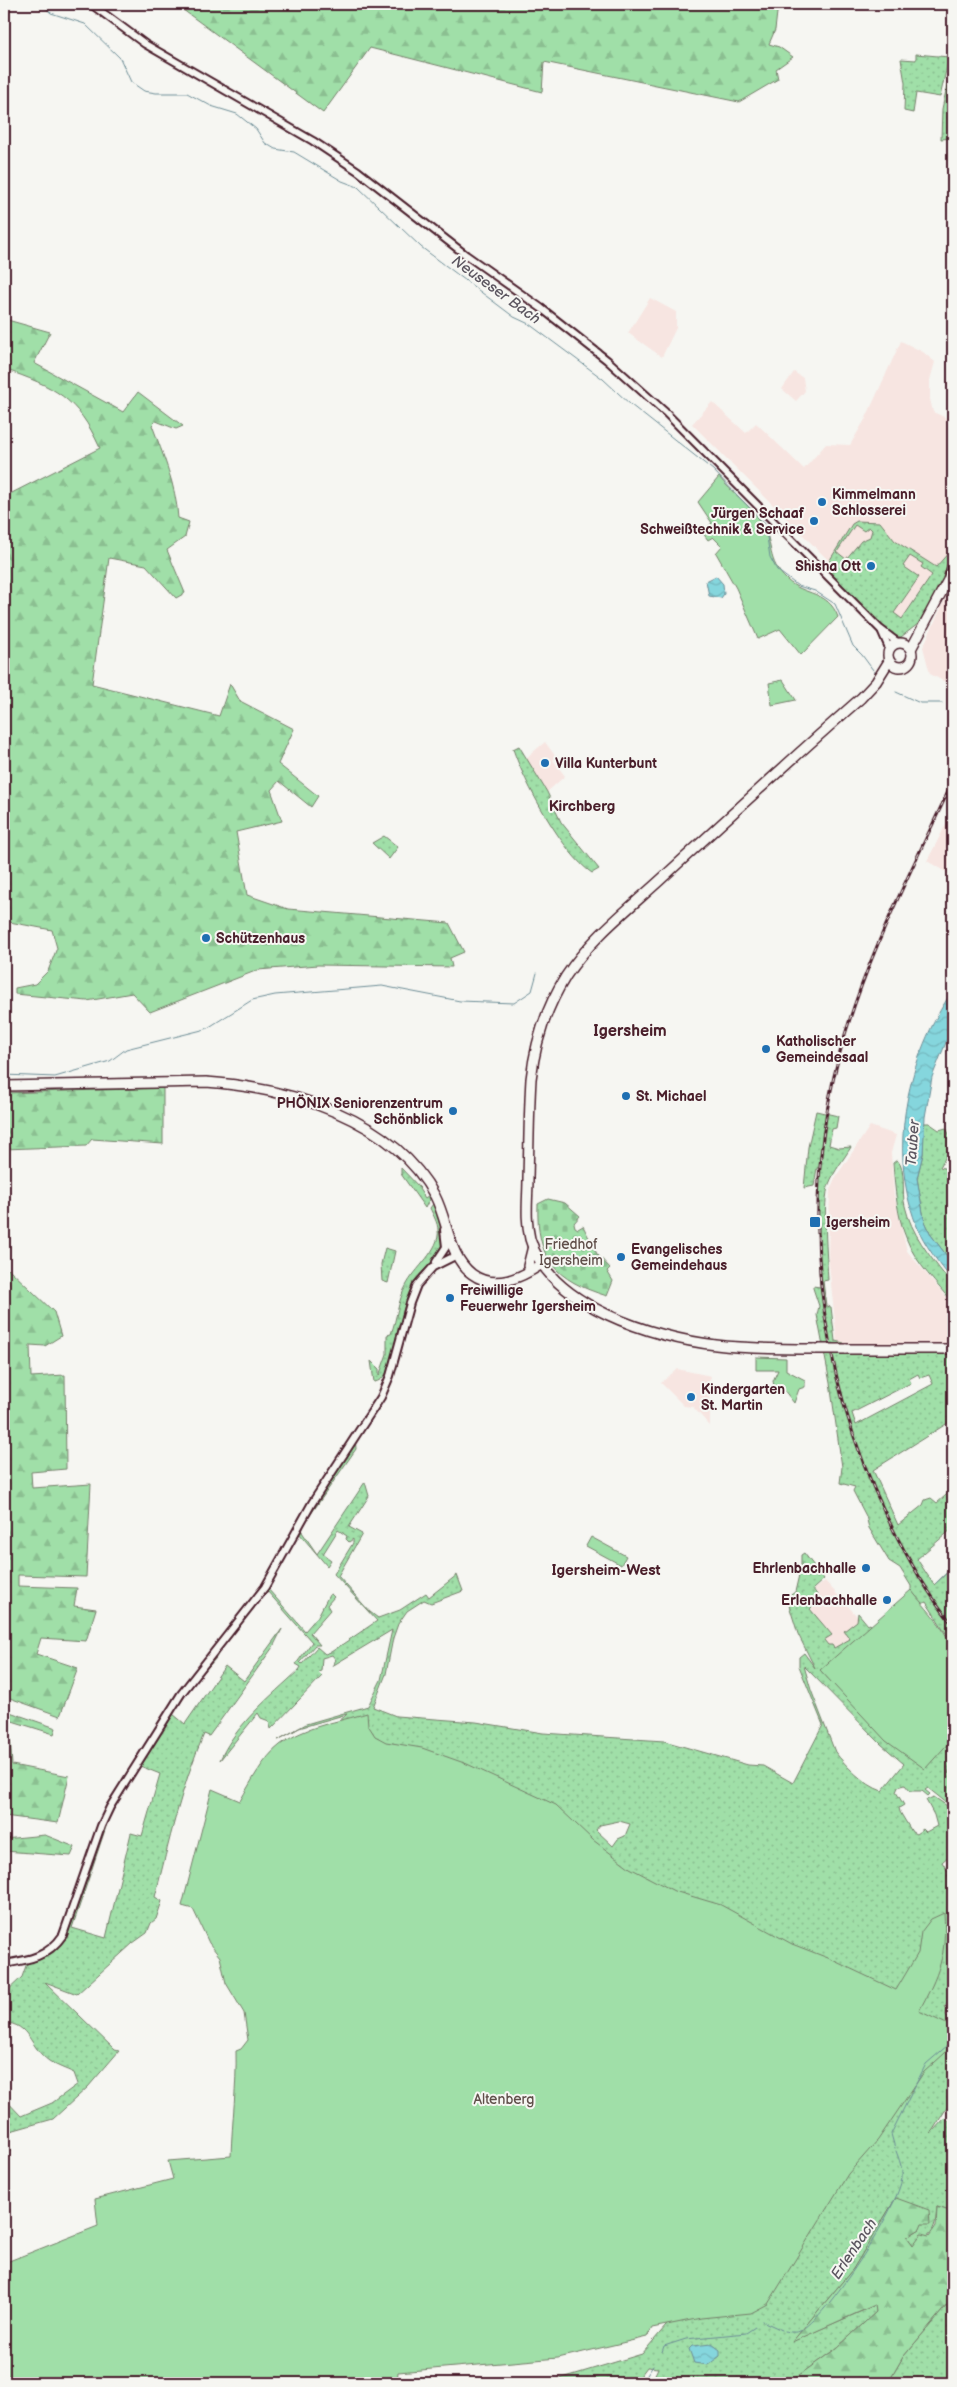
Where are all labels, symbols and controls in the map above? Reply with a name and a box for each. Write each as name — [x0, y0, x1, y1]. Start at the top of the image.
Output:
water label: Neuseser Bach — [448, 251, 544, 329]
place label: Kimmelmann Schlosserei — [832, 486, 916, 519]
marker: Kimmelmann Schlosserei — [816, 496, 828, 508]
place label: Jürgen Schaaf Schweißtechnik & Service — [640, 505, 805, 538]
marker: Jürgen Schaaf Schweißtechnik & Service — [808, 515, 820, 527]
place label: Shisha Ott — [795, 558, 861, 575]
marker: Shisha Ott — [865, 560, 877, 572]
place label: Villa Kunterbunt — [555, 755, 657, 772]
marker: Villa Kunterbunt — [539, 757, 551, 769]
district label: Kirchberg — [549, 797, 615, 816]
place label: Schützenhaus — [216, 930, 305, 947]
marker: Schützenhaus — [200, 932, 212, 944]
district label: Igersheim — [593, 1022, 667, 1041]
place label: Katholischer Gemeindesaal — [776, 1033, 868, 1066]
marker: Katholischer Gemeindesaal — [760, 1043, 772, 1055]
place label: St. Michael — [636, 1088, 706, 1105]
marker: St. Michael — [620, 1090, 632, 1102]
place label: PHÖNIX Seniorenzentrum Schönblick — [277, 1094, 444, 1128]
marker: PHÖNIX Seniorenzentrum Schönblick — [447, 1105, 459, 1117]
water label: Tauber — [902, 1118, 924, 1167]
place label: Igersheim — [826, 1214, 890, 1231]
marker: Igersheim — [808, 1215, 822, 1229]
park label: Friedhof Igersheim — [539, 1236, 603, 1269]
place label: Evangelisches Gemeindehaus — [631, 1241, 727, 1274]
marker: Evangelisches Gemeindehaus — [615, 1251, 627, 1263]
place label: Freiwillige Feuerwehr Igersheim — [460, 1282, 596, 1315]
marker: Freiwillige Feuerwehr Igersheim — [444, 1292, 456, 1304]
place label: Kindergarten St. Martin — [701, 1381, 785, 1414]
marker: Kindergarten St. Martin — [685, 1391, 697, 1403]
place label: Ehrlenbachhalle — [752, 1560, 856, 1577]
district label: Igersheim-West — [551, 1561, 661, 1580]
marker: Ehrlenbachhalle — [860, 1562, 872, 1574]
place label: Erlenbachhalle — [781, 1592, 877, 1609]
marker: Erlenbachhalle — [881, 1594, 893, 1606]
park label: Altenberg — [474, 2091, 534, 2108]
water label: Erlenbach — [827, 2215, 881, 2283]

